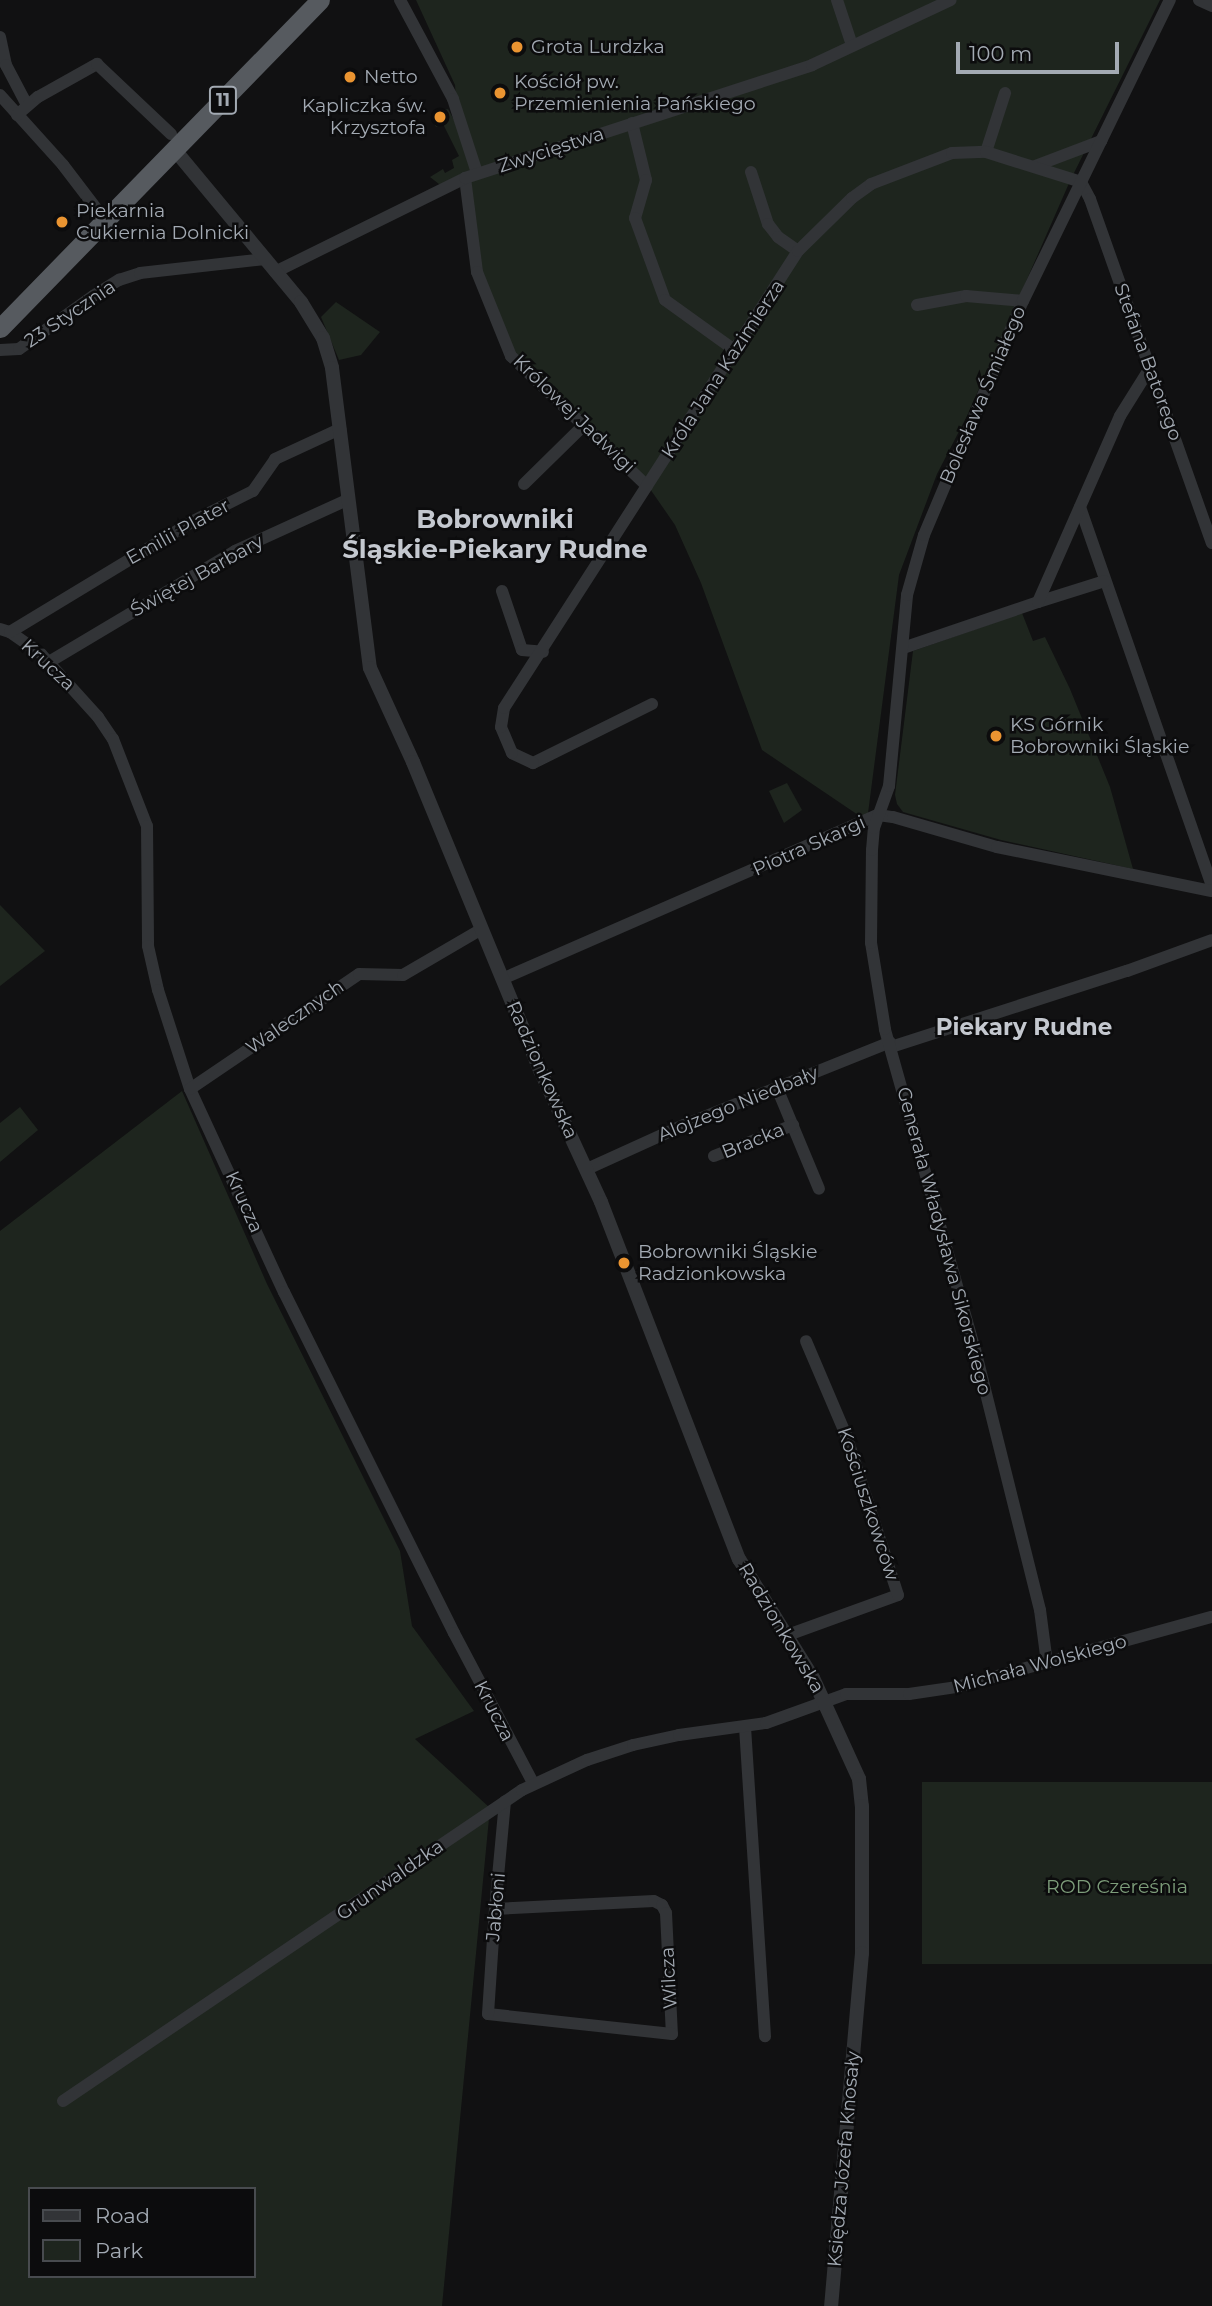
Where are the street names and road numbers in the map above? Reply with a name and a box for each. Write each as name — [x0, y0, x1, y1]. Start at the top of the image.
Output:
road number: 11 — [207, 86, 239, 114]
street label: Zwycięstwa — [495, 122, 607, 178]
street label: 23 Stycznia — [20, 275, 120, 353]
street label: Króla Jana Kazimierza — [657, 275, 789, 463]
street label: Stefana Batorego — [1109, 280, 1187, 444]
street label: Bolesława Śmiałego — [935, 303, 1031, 487]
street label: Królowej Jadwigi — [508, 350, 640, 478]
street label: Emilii Plater — [122, 494, 234, 570]
street label: Świętej Barbary — [127, 530, 267, 622]
street label: Krucza — [16, 634, 80, 696]
street label: Piotra Skargi — [749, 811, 869, 881]
street label: Walecznych — [242, 975, 348, 1059]
street label: Radzionkowska — [501, 998, 583, 1142]
street label: Alojzego Niedbały — [654, 1061, 822, 1147]
street label: Generała Władysława Sikorskiego — [892, 1084, 996, 1398]
street label: Bracka — [718, 1118, 788, 1164]
street label: Krucza — [220, 1168, 268, 1236]
street label: Kościuszkowców — [833, 1425, 903, 1583]
street label: Radzionkowska — [733, 1559, 829, 1697]
street label: Michała Wolskiego — [951, 1630, 1129, 1698]
street label: Krucza — [469, 1677, 519, 1745]
street label: Grunwaldzka — [332, 1835, 448, 1925]
street label: Jabłoni — [482, 1872, 510, 1942]
street label: Wilcza — [656, 1946, 682, 2010]
street label: Księdza Józefa Knosały — [823, 2050, 865, 2268]

